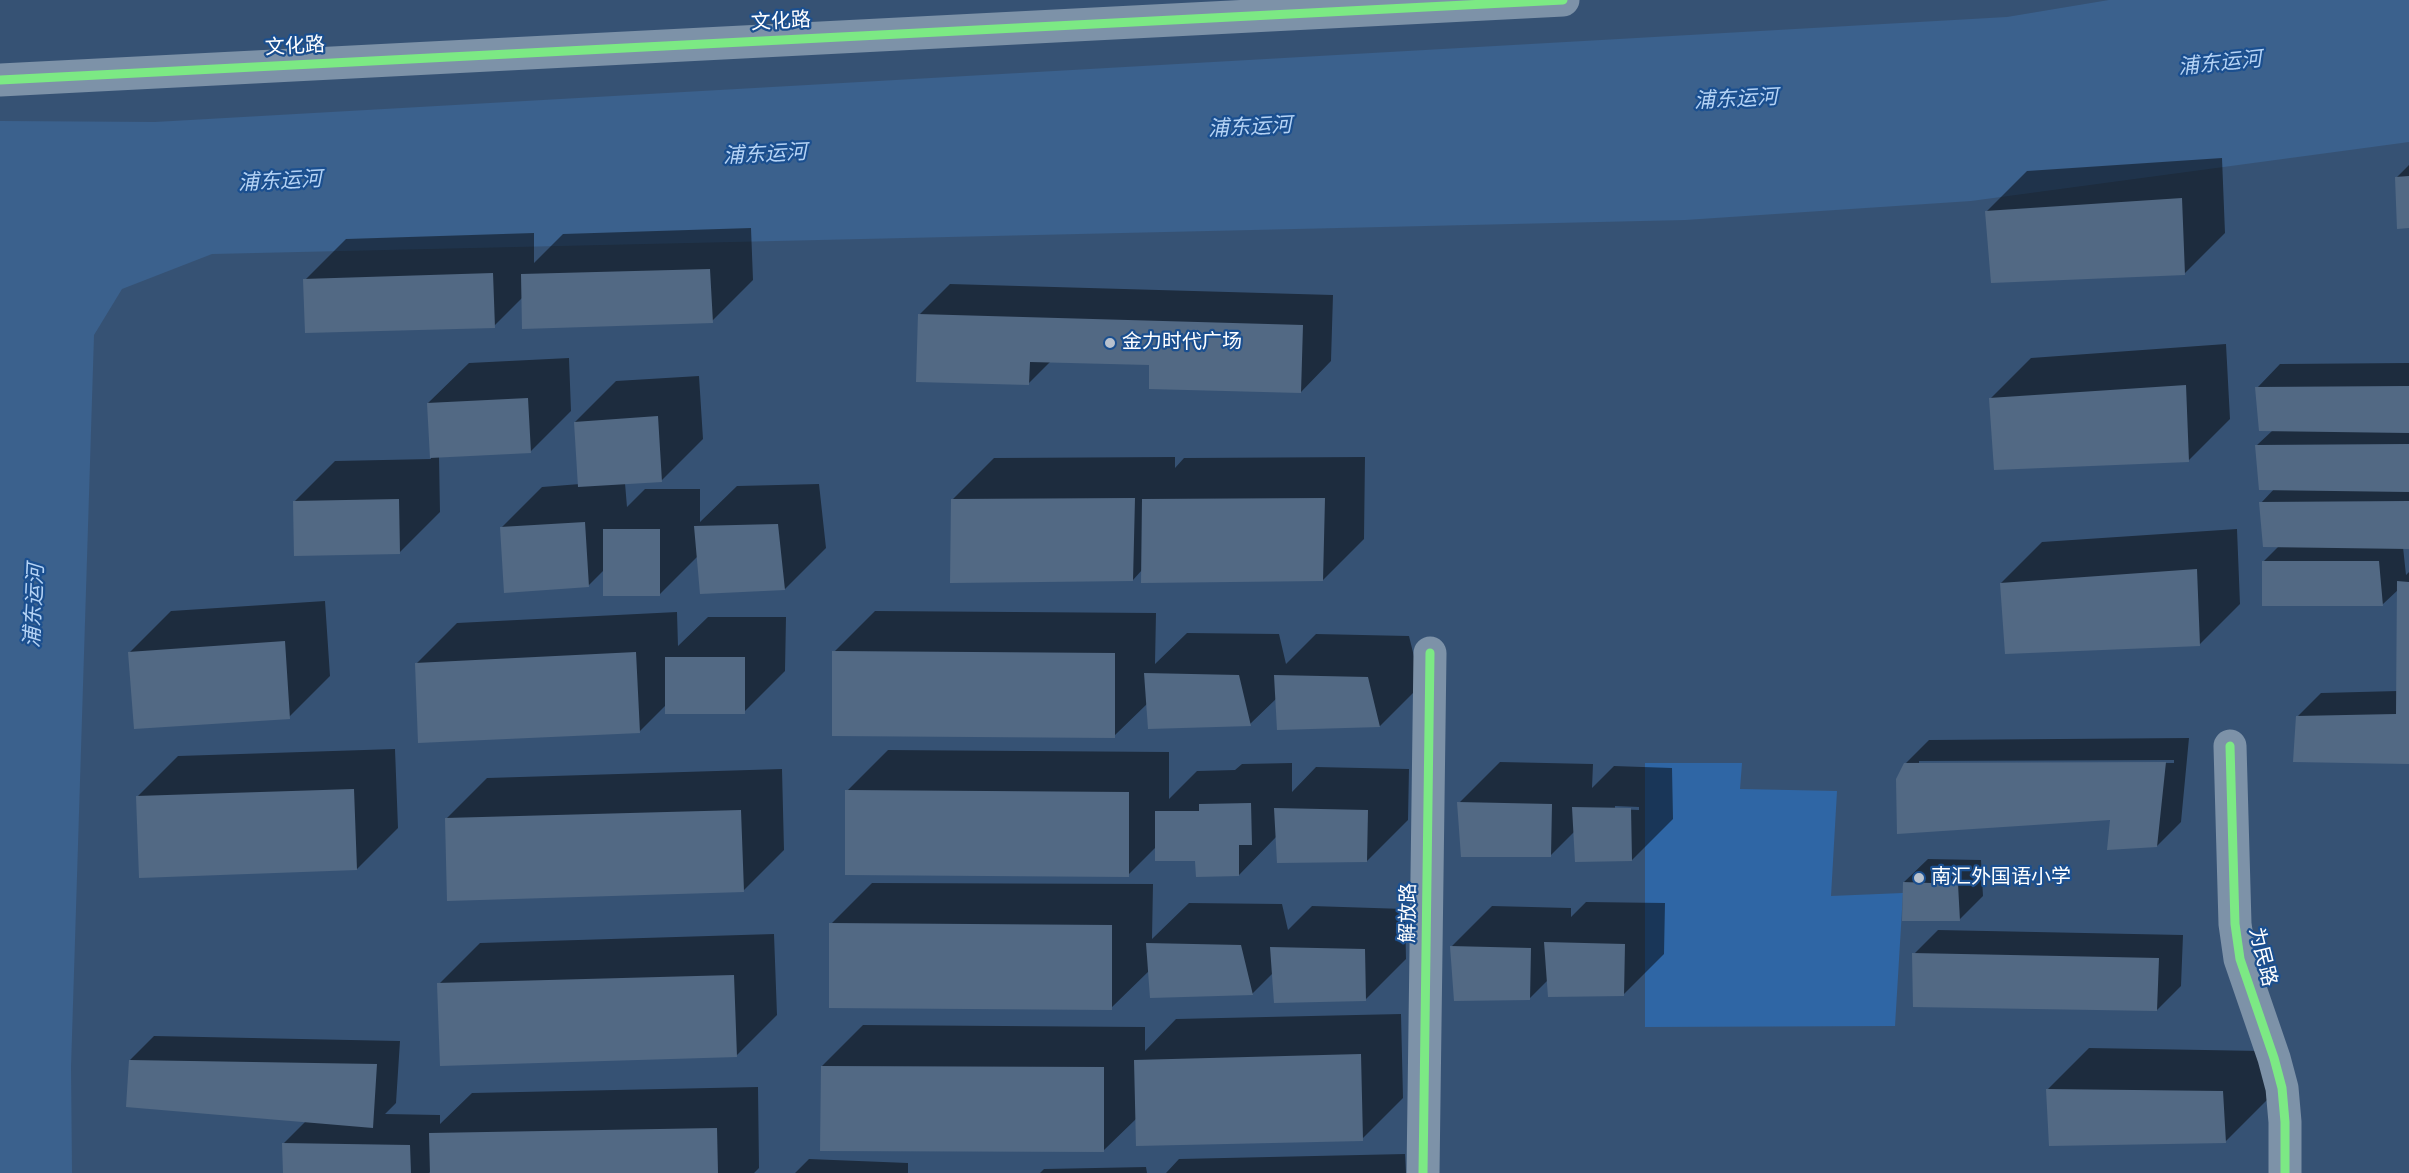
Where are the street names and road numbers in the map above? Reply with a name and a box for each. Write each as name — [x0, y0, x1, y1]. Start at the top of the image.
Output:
street label: 文化路 — [750, 8, 812, 36]
street label: 文化路 — [264, 33, 326, 61]
street label: 解放路 — [1396, 883, 1422, 943]
street label: 为民路 — [2243, 925, 2281, 989]

